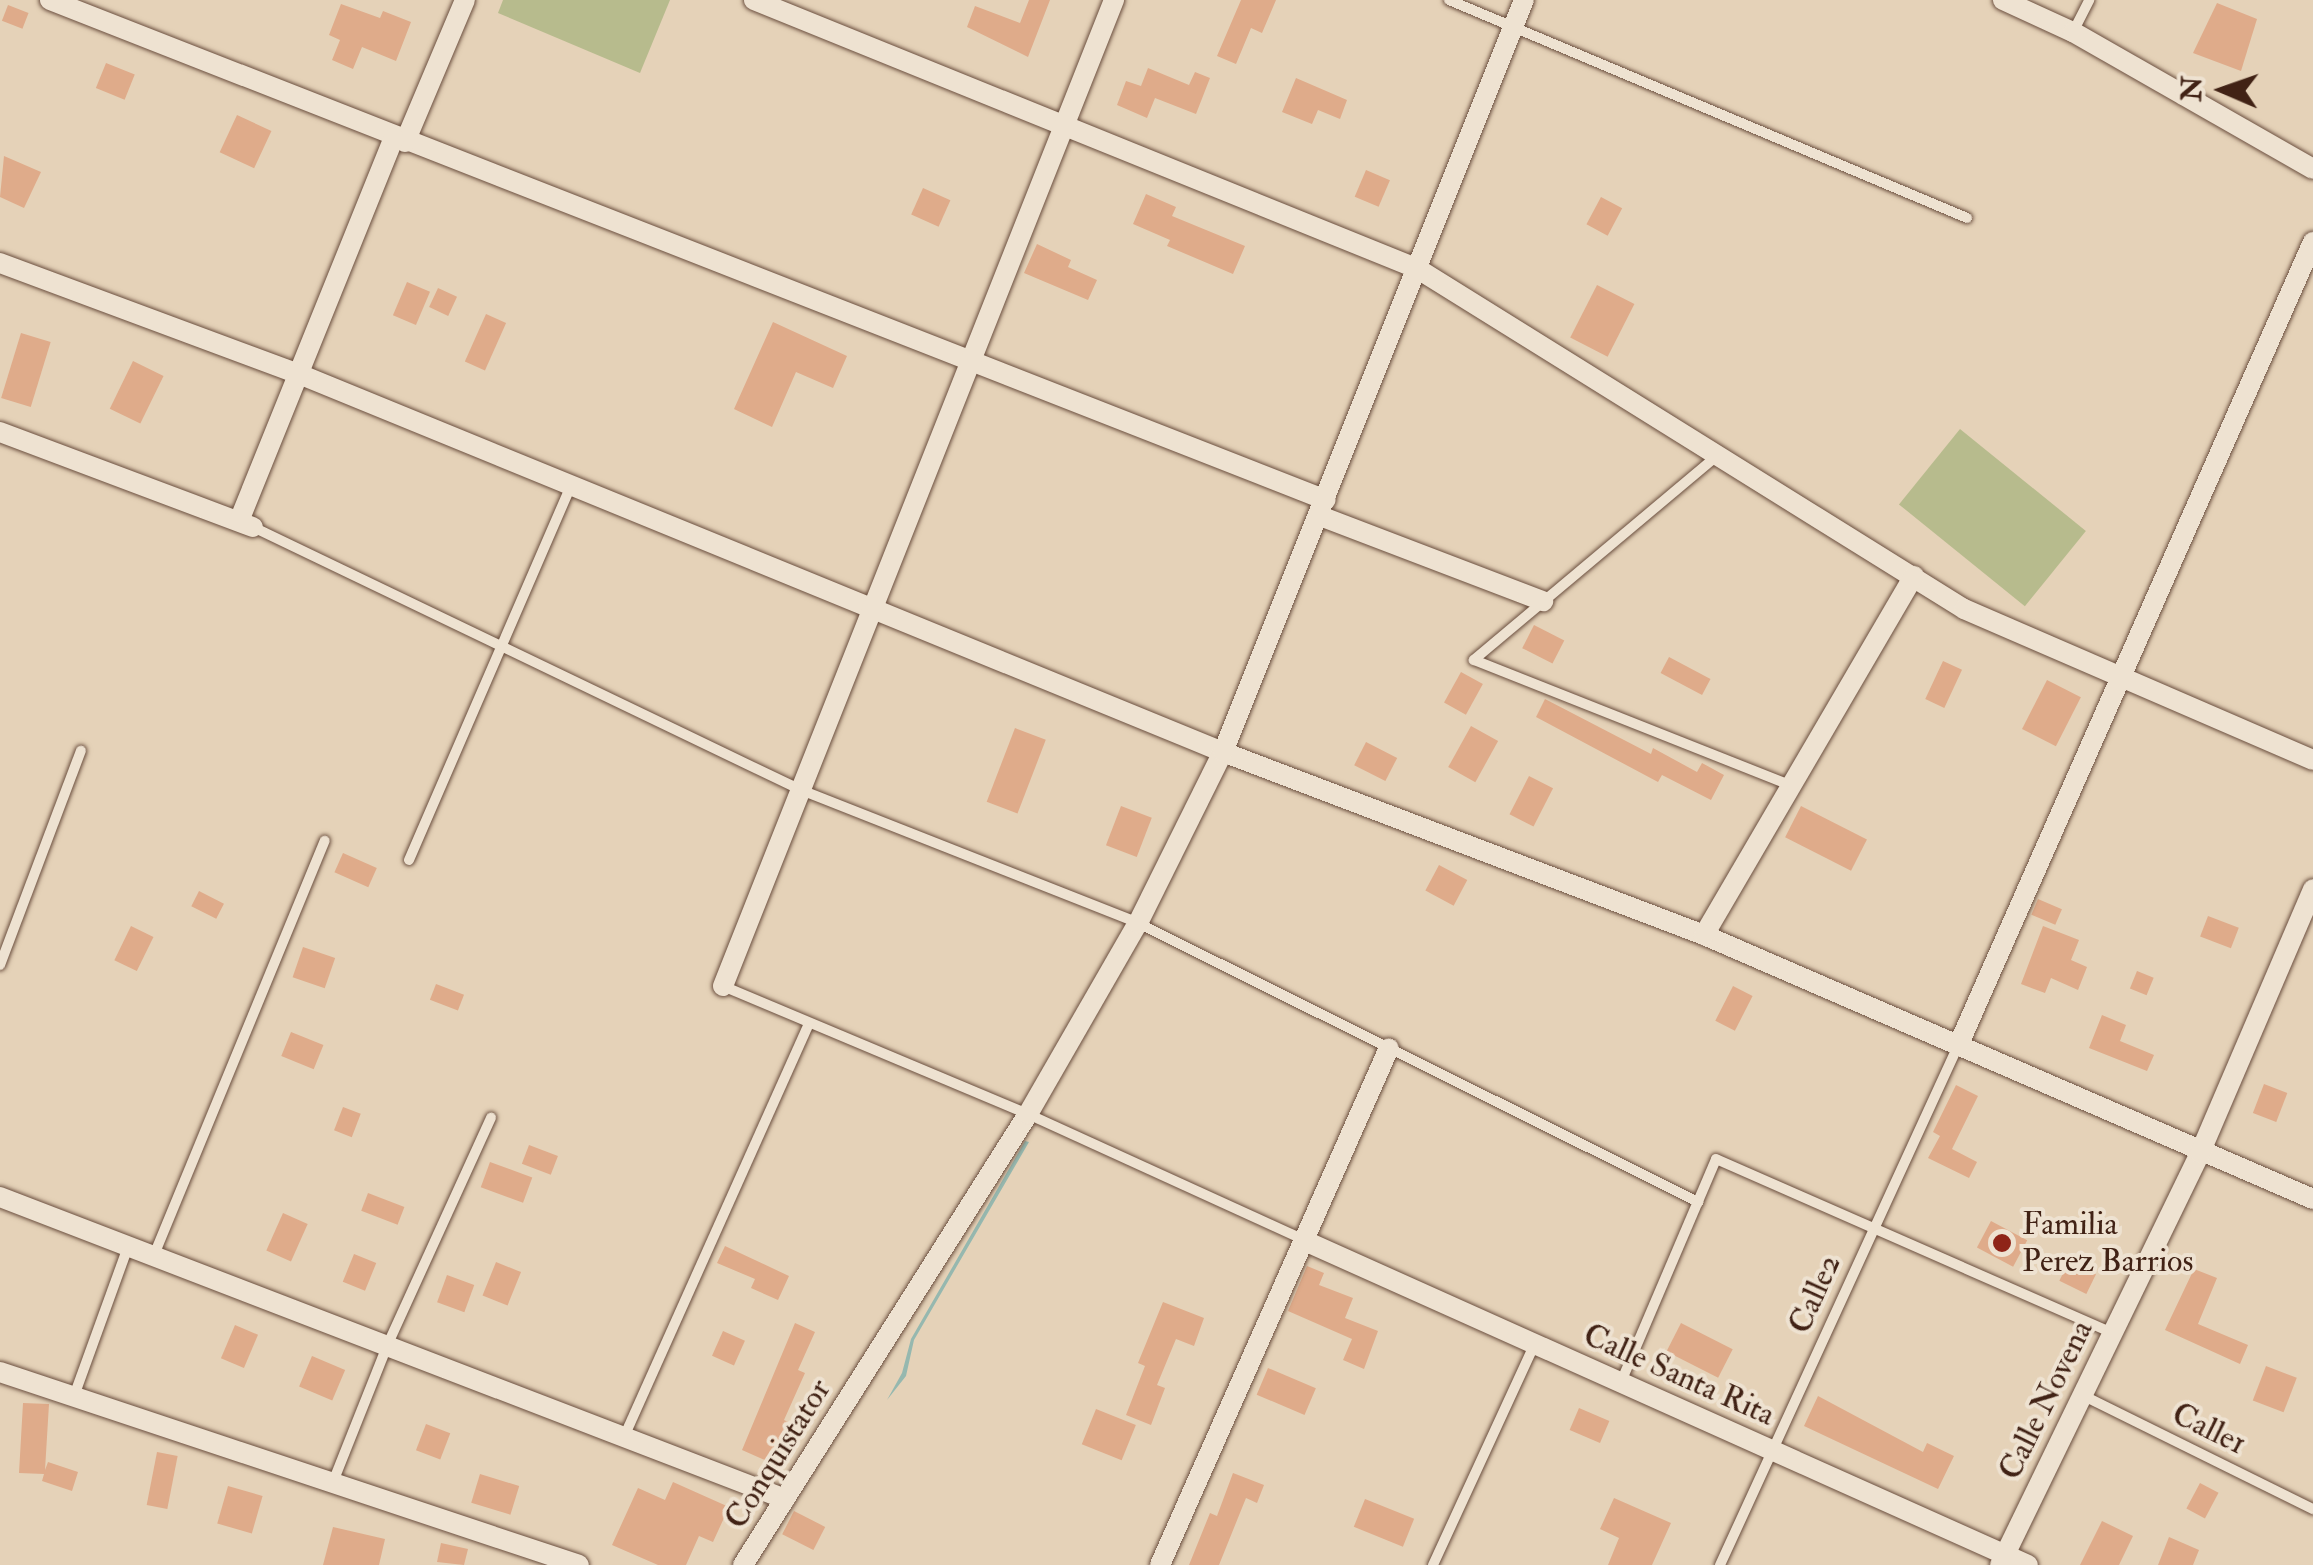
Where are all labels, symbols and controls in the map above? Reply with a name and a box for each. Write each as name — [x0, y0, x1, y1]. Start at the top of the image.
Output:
north arrow — [2173, 40, 2273, 140]
text: N — [2175, 76, 2210, 102]
place label: Familia Perez Barrios — [2022, 1206, 2193, 1281]
marker: Familia Perez Barrios — [1991, 1232, 2013, 1254]
street label: Calle2 — [1781, 1249, 1849, 1339]
street label: Calle Novena — [1991, 1314, 2101, 1486]
street label: Calle Santa Rita — [1577, 1316, 1781, 1434]
street label: Conquistator — [717, 1372, 839, 1536]
street label: Calle1 — [2166, 1395, 2252, 1463]

